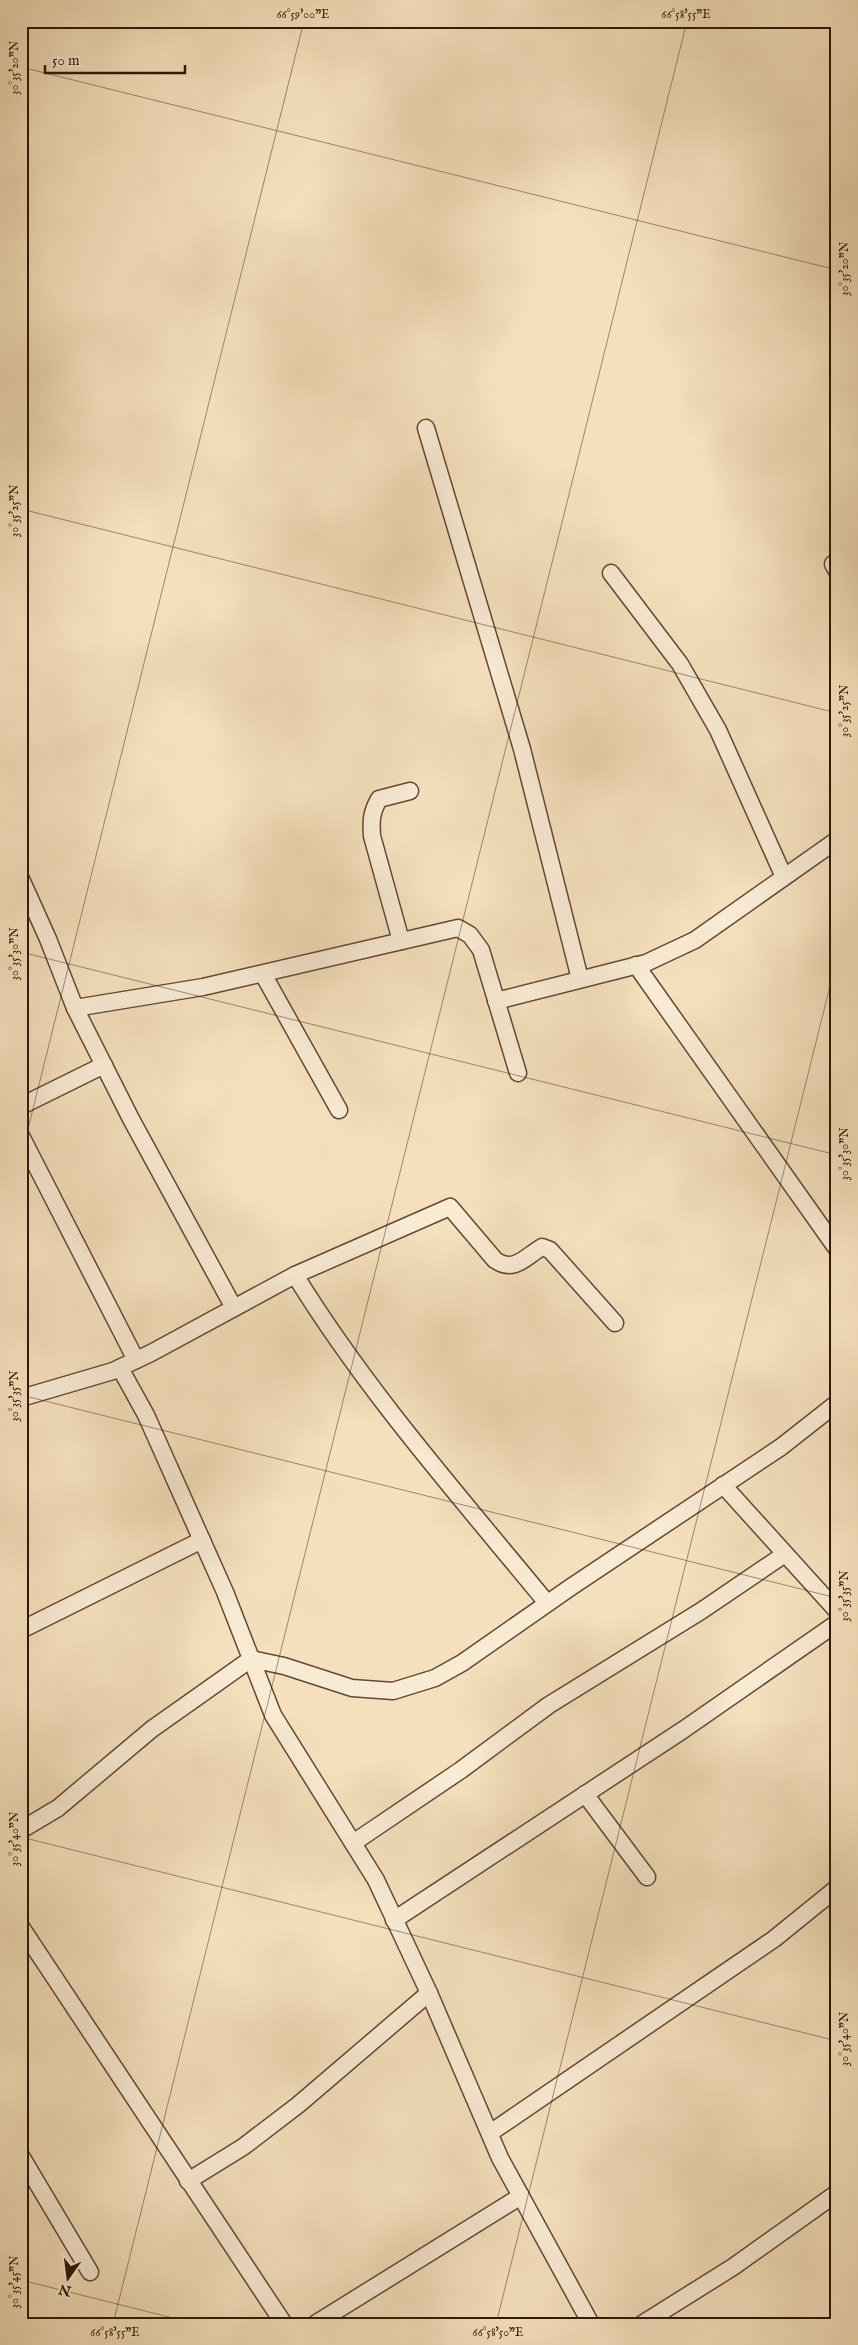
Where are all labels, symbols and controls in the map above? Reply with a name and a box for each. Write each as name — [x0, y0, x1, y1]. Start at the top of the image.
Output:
text: 66°59'00"E — [277, 7, 329, 22]
text: 66°58'55"E — [661, 7, 711, 22]
text: 30°35'20"N — [7, 40, 22, 95]
scale bar — [45, 42, 185, 74]
text: 50 m — [52, 51, 80, 70]
text: 30°35'20"N — [837, 241, 852, 296]
text: 30°35'25"N — [7, 484, 22, 537]
text: 30°35'25"N — [837, 684, 852, 737]
text: 30°35'30"N — [7, 927, 22, 981]
text: 30°35'30"N — [837, 1127, 852, 1181]
text: 30°35'35"N — [7, 1370, 22, 1422]
text: 30°35'35"N — [837, 1570, 852, 1622]
text: 30°35'40"N — [7, 1811, 22, 1866]
text: 30°35'40"N — [837, 2011, 852, 2066]
north arrow — [42, 2252, 92, 2302]
text: 30°35'45"N — [7, 2255, 22, 2308]
text: N — [57, 2279, 74, 2300]
text: 66°58'55"E — [90, 2325, 140, 2340]
text: 66°58'50"E — [473, 2325, 523, 2340]

